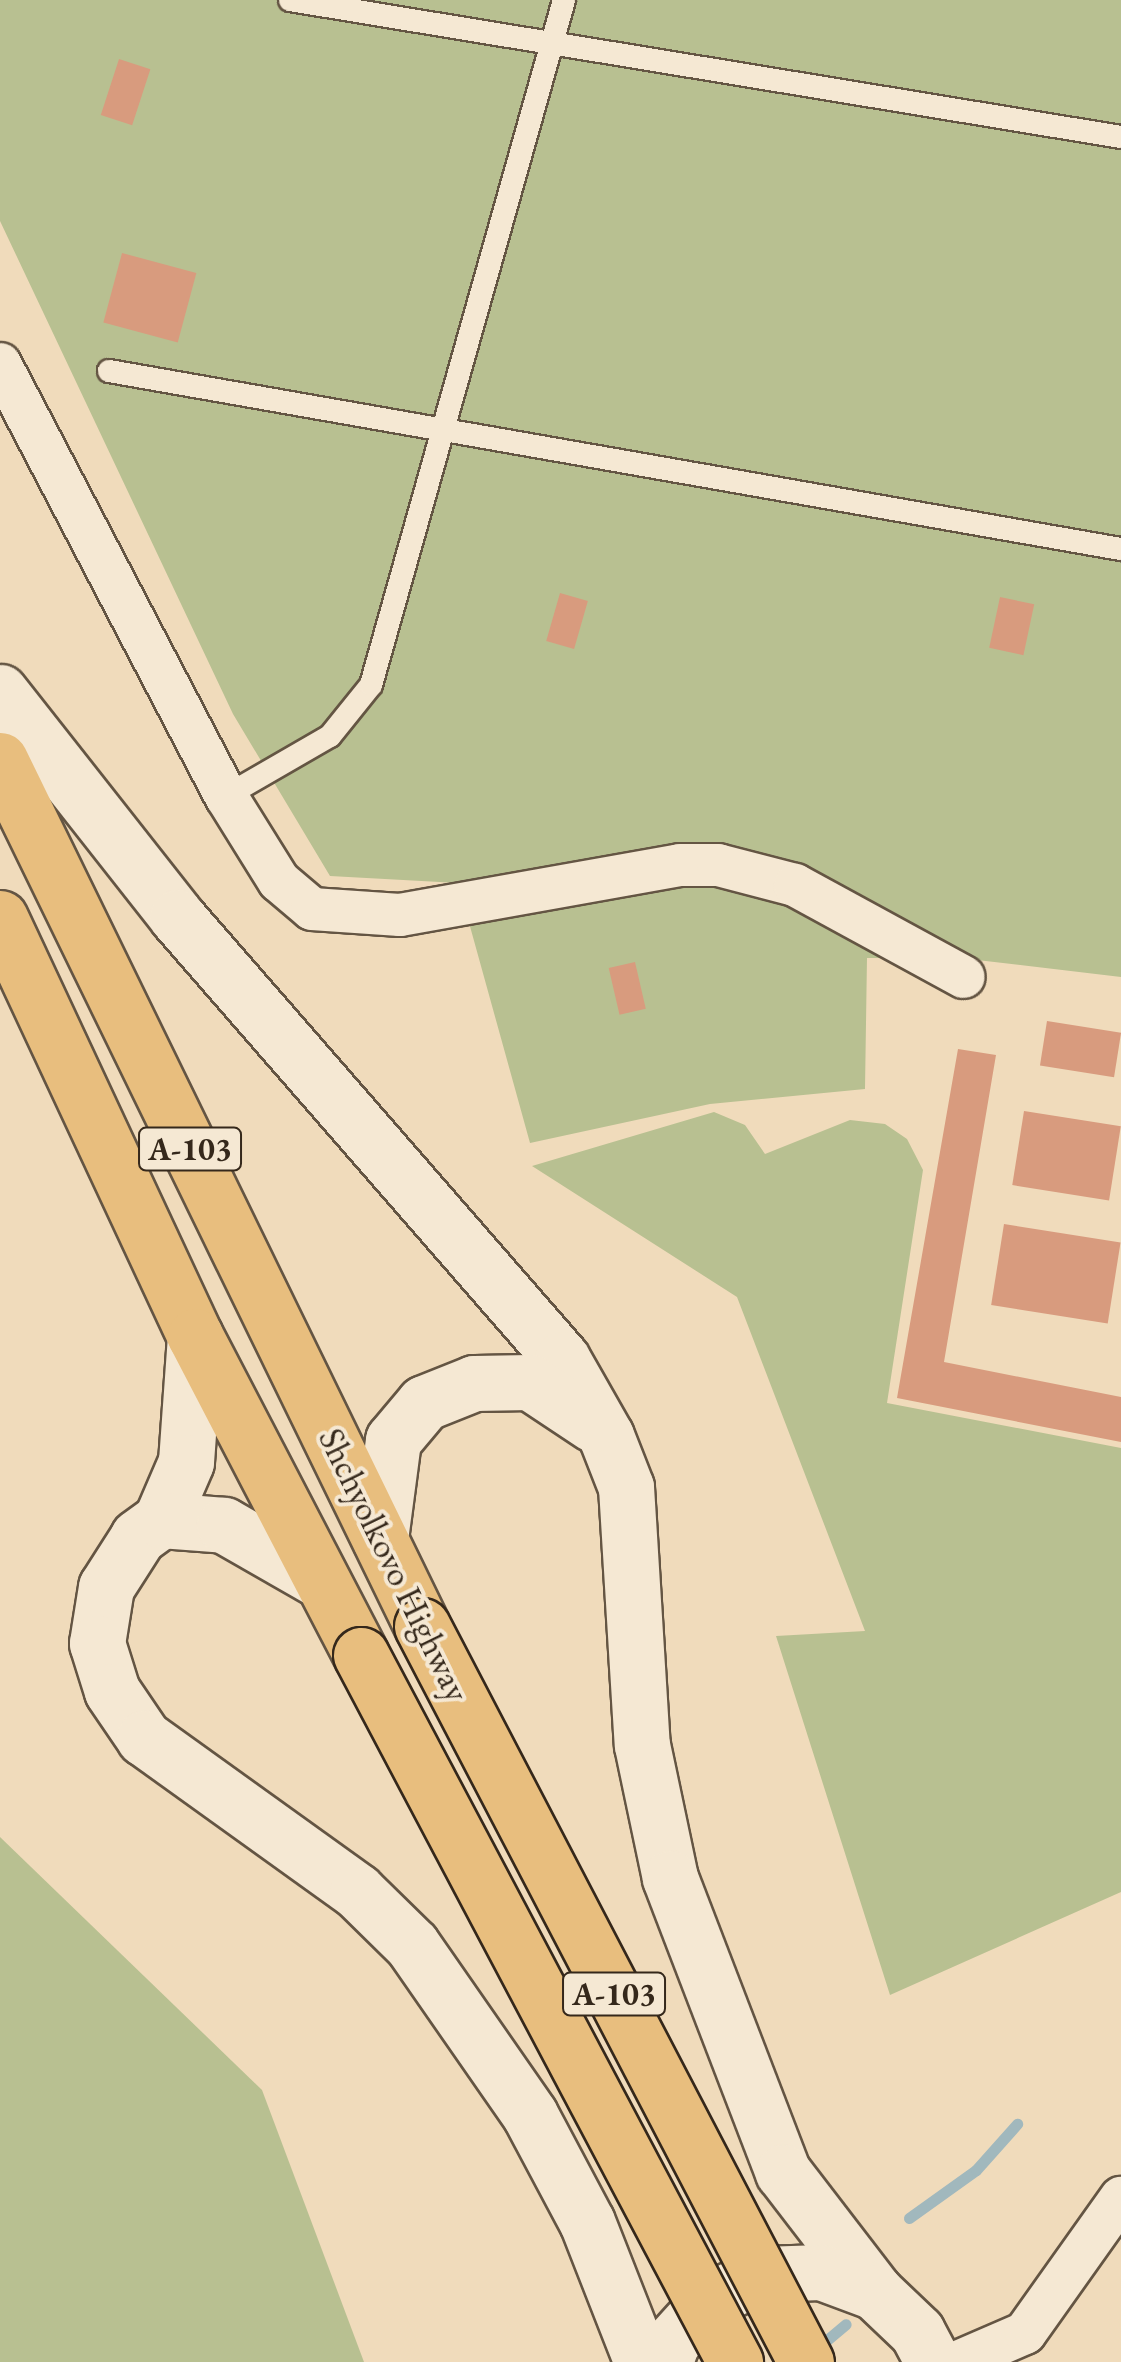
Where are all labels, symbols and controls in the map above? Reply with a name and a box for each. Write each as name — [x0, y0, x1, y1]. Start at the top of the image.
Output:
road number: А-103 — [138, 1122, 242, 1176]
street label: Shchyolkovo Highway — [310, 1422, 478, 1708]
road number: А-103 — [562, 1967, 666, 2021]

